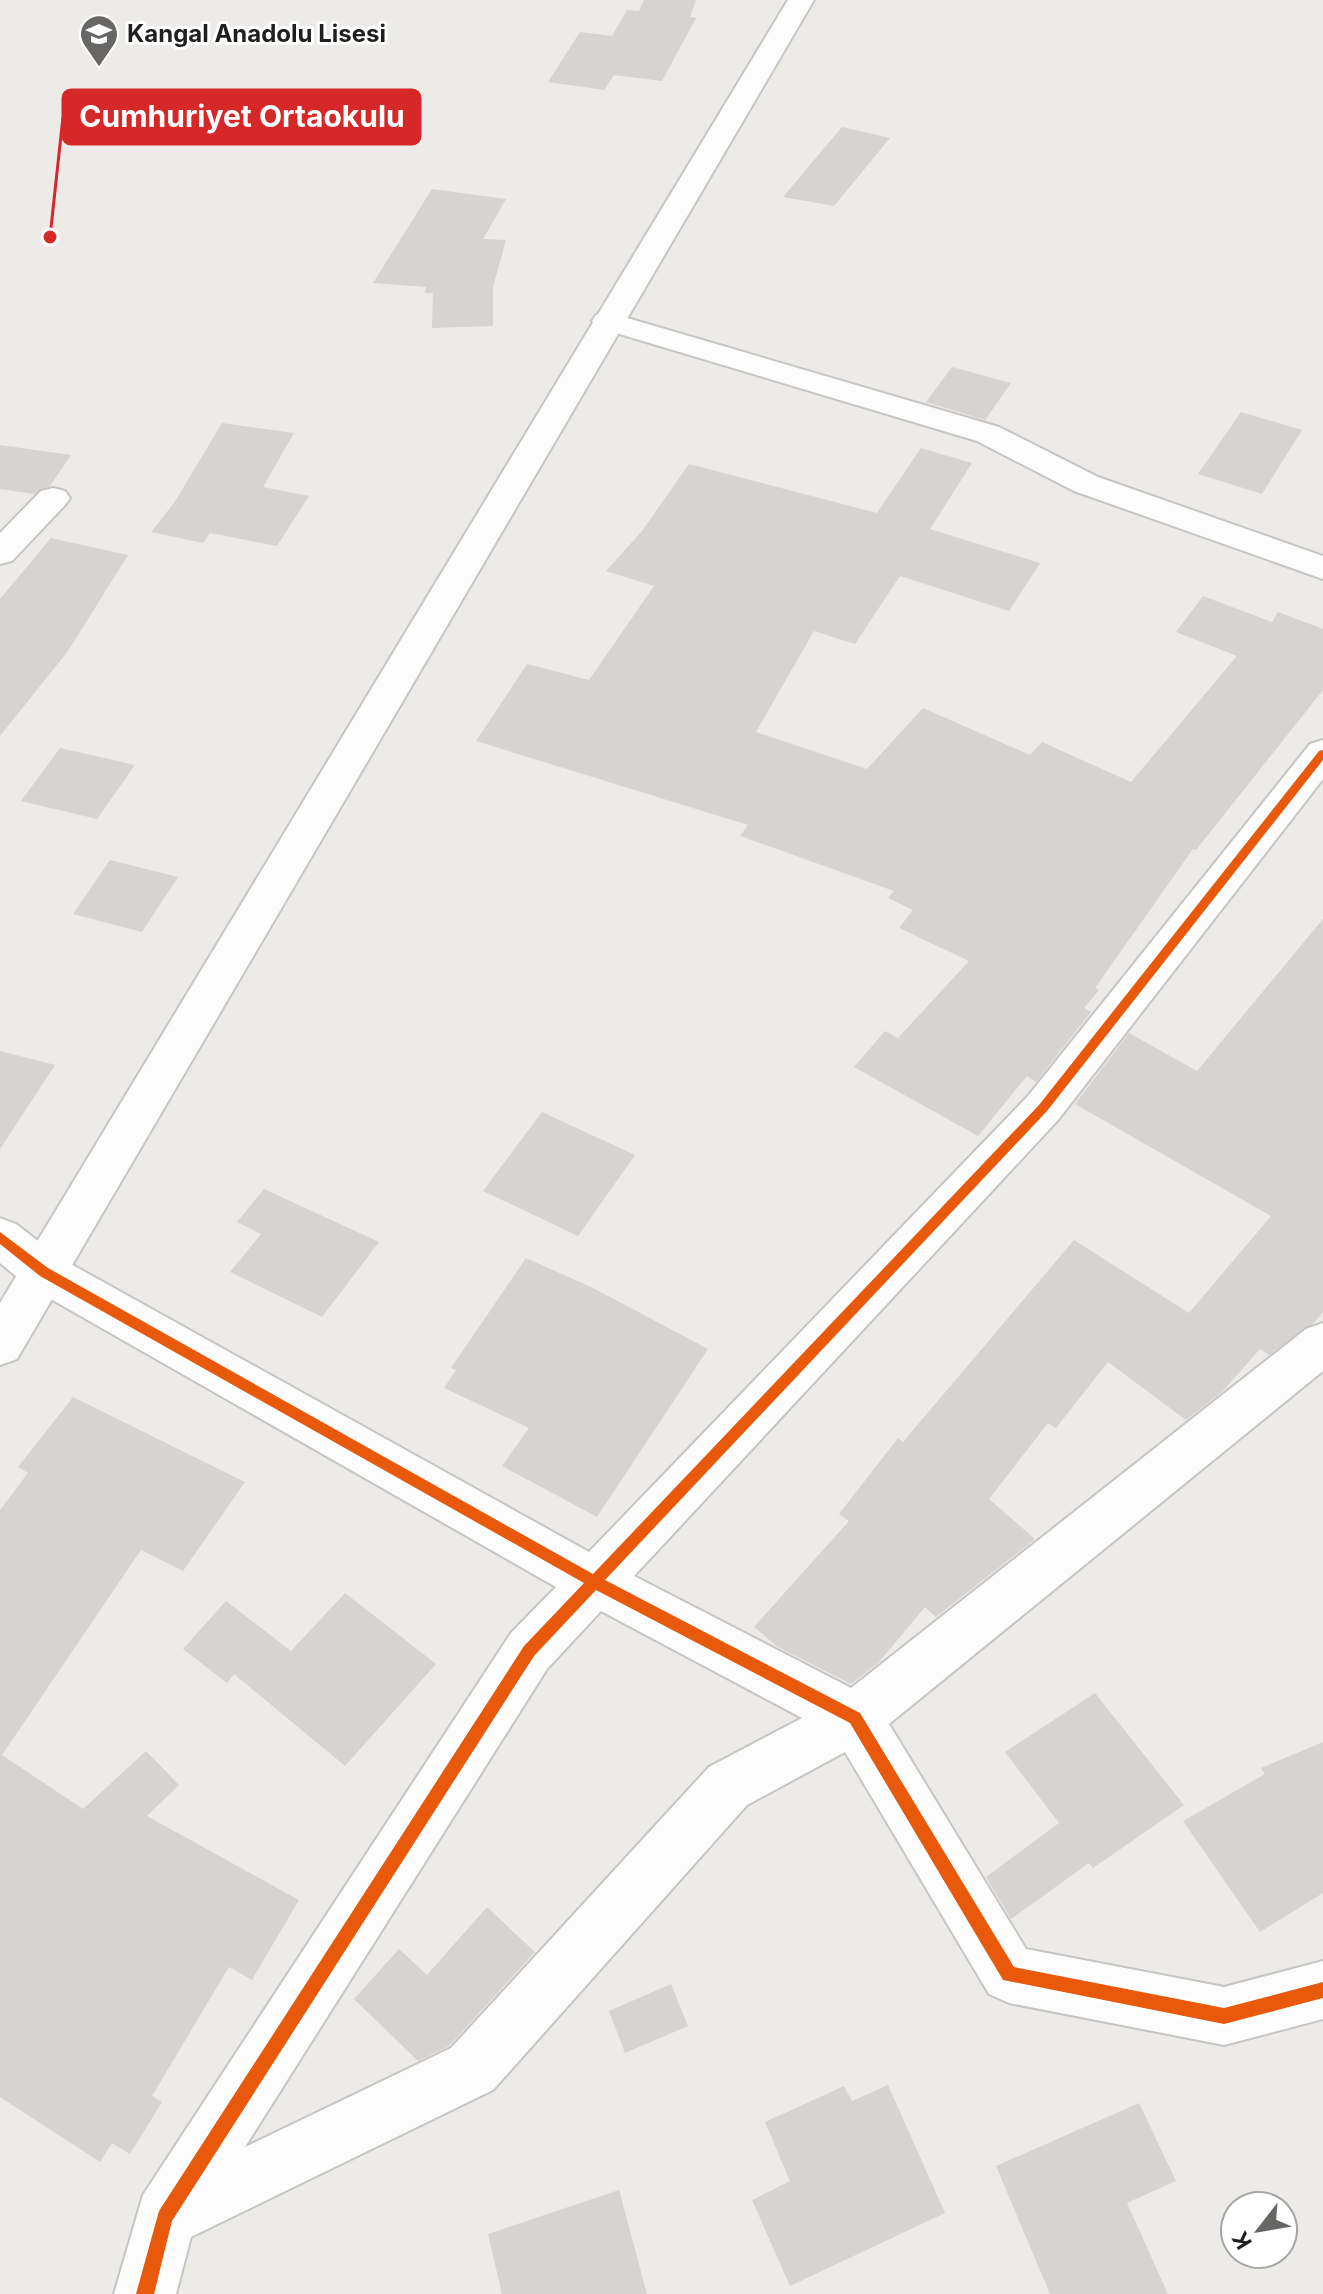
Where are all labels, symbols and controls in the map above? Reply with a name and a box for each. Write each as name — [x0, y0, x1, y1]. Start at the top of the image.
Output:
school or university icon: Kangal Anadolu Lisesi — [78, 13, 120, 68]
place label: Kangal Anadolu Lisesi — [127, 19, 386, 48]
callout: Cumhuriyet Ortaokulu — [63, 90, 420, 144]
text: Cumhuriyet Ortaokulu — [79, 98, 405, 134]
north arrow — [1219, 2190, 1299, 2270]
text: K — [1227, 2227, 1257, 2254]

